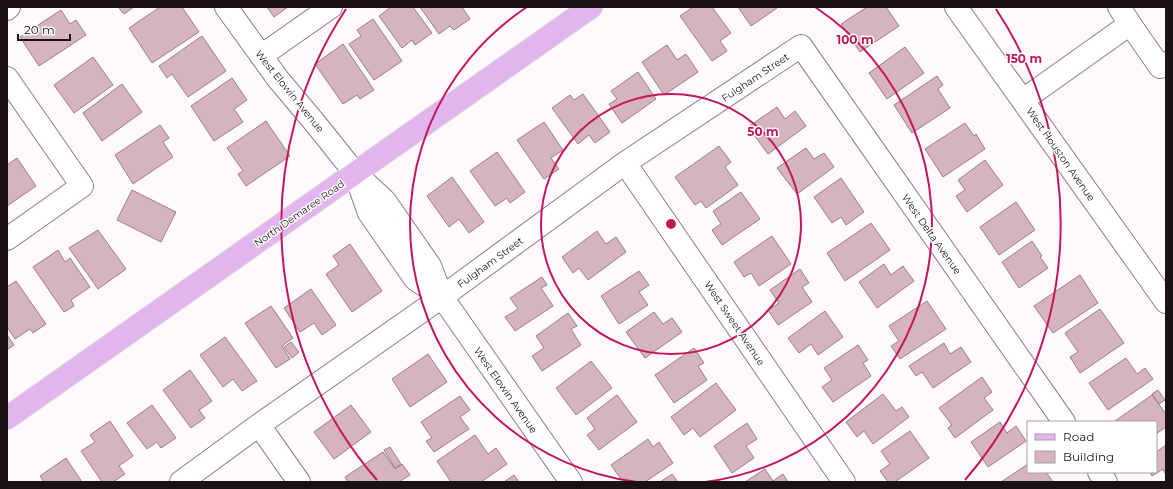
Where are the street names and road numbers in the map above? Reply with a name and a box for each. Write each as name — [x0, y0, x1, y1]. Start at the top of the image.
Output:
street label: West Elowin Avenue — [252, 47, 327, 135]
street label: Fulgham Street — [719, 50, 791, 105]
street label: West Houston Avenue — [1023, 105, 1098, 204]
street label: North Demaree Road — [252, 177, 347, 250]
street label: West Delta Avenue — [899, 192, 964, 277]
street label: Fulgham Street — [455, 234, 526, 291]
street label: West Sweet Avenue — [701, 278, 768, 368]
street label: West Elowin Avenue — [471, 345, 540, 436]

